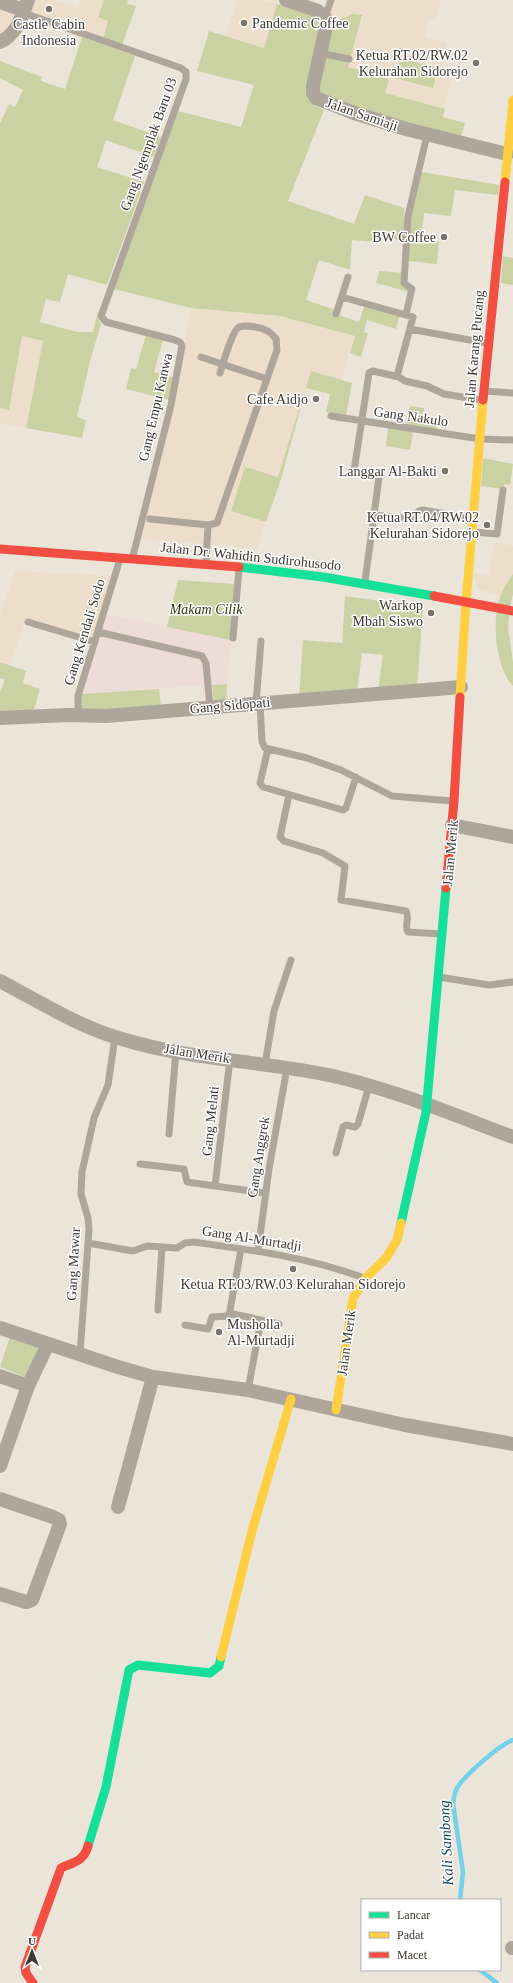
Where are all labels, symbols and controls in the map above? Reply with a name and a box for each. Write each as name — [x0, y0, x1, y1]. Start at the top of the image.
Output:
marker: Castle Cabin Indonesia — [44, 4, 54, 14]
place label: Pandemic Coffee — [252, 16, 349, 31]
place label: Castle Cabin Indonesia — [13, 17, 85, 48]
marker: Pandemic Coffee — [239, 18, 249, 28]
place label: Ketua RT.02/RW.02 Kelurahan Sidorejo — [356, 48, 468, 79]
marker: Ketua RT.02/RW.02 Kelurahan Sidorejo — [471, 58, 481, 68]
street label: Gang Ngemplak Baru 03 — [117, 76, 180, 213]
street label: Jalan Samiaji — [324, 95, 400, 134]
place label: BW Coffee — [372, 230, 436, 245]
marker: BW Coffee — [439, 232, 449, 242]
street label: Jalan Karang Pucang — [462, 290, 487, 409]
street label: Gang Empu Kanwa — [136, 351, 175, 463]
place label: Cafe Aidjo — [247, 392, 308, 407]
marker: Cafe Aidjo — [311, 394, 321, 404]
street label: Gang Nakulo — [373, 404, 449, 429]
place label: Langgar Al-Bakti — [339, 464, 437, 479]
marker: Langgar Al-Bakti — [440, 466, 450, 476]
place label: Ketua RT.04/RW.02 Kelurahan Sidorejo — [367, 510, 479, 541]
marker: Ketua RT.04/RW.02 Kelurahan Sidorejo — [482, 520, 492, 530]
street label: Jalan Dr. Wahidin Sudirohusodo — [160, 540, 342, 573]
street label: Gang Kendali Sodo — [61, 577, 108, 687]
place label: Warkop Mbah Siswo — [353, 598, 423, 629]
park label: Makam Cilik — [169, 602, 243, 617]
marker: Warkop Mbah Siswo — [426, 608, 436, 618]
street label: Gang Sidopati — [189, 695, 271, 716]
street label: Jalan Merik — [440, 819, 461, 887]
street label: Jalan Merik — [163, 1041, 231, 1066]
street label: Gang Melati — [199, 1085, 222, 1157]
street label: Gang Anggrek — [245, 1115, 272, 1199]
street label: Gang Al-Murtadji — [201, 1223, 303, 1254]
street label: Gang Mawar — [64, 1227, 83, 1301]
marker: Ketua RT.03/RW.03 Kelurahan Sidorejo — [288, 1264, 298, 1274]
place label: Ketua RT.03/RW.03 Kelurahan Sidorejo — [180, 1277, 406, 1292]
street label: Jalan Merik — [334, 1309, 359, 1377]
place label: Musholla Al-Murtadji — [227, 1317, 295, 1348]
marker: Musholla Al-Murtadji — [214, 1327, 224, 1337]
water label: Kali Sambong — [436, 1799, 456, 1887]
legend — [361, 1899, 501, 1971]
text: Lancar — [397, 1908, 430, 1922]
text: Padat — [397, 1928, 424, 1942]
north arrow — [12, 1931, 52, 1971]
text: U — [28, 1935, 36, 1947]
text: Macet — [397, 1948, 428, 1962]

